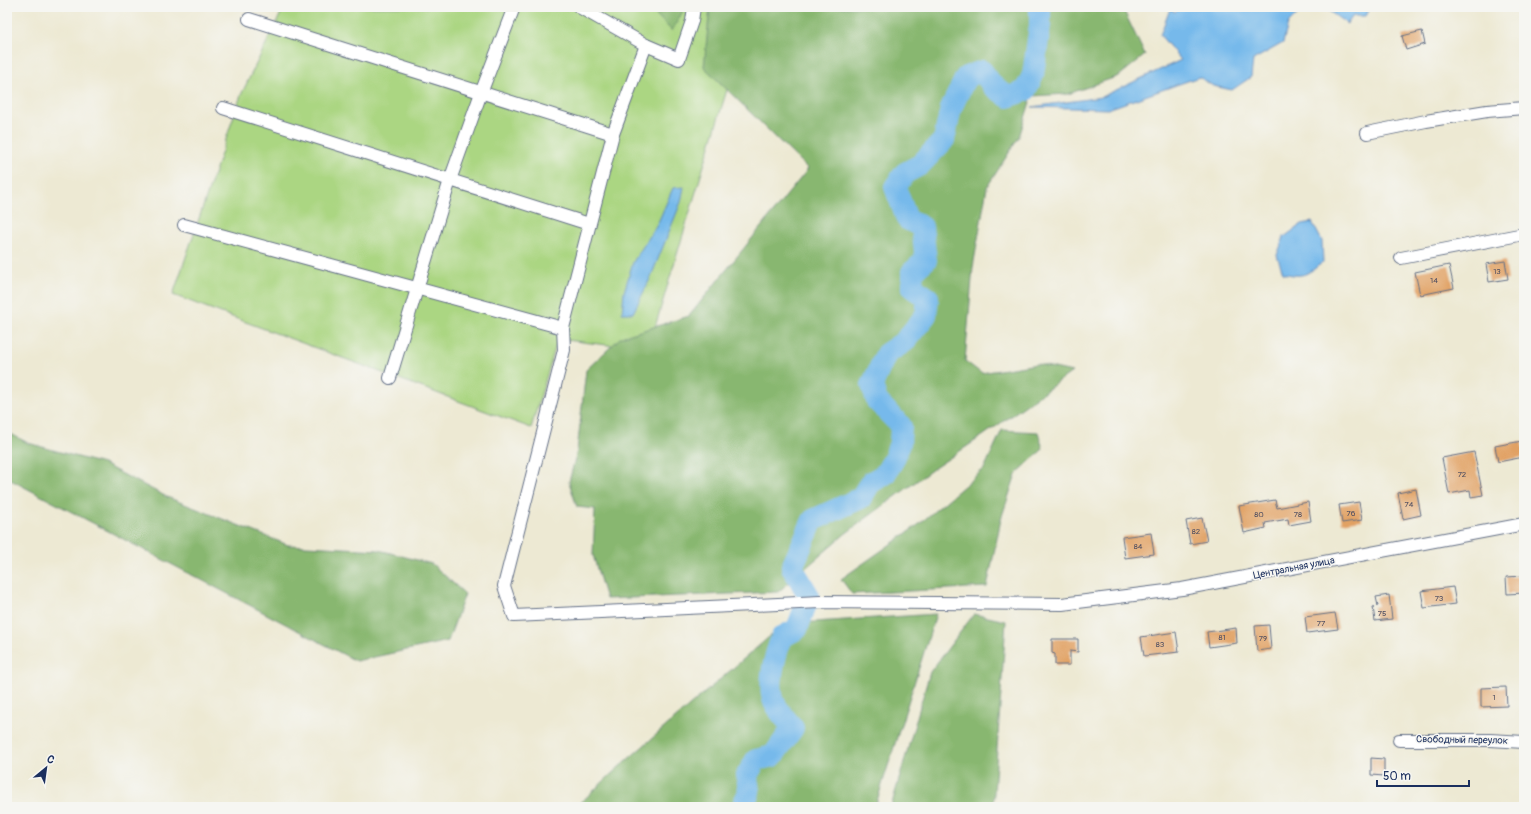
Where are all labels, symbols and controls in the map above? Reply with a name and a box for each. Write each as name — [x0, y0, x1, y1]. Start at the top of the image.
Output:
house number: 13 — [1493, 267, 1501, 276]
house number: 14 — [1430, 276, 1438, 285]
house number: 72 — [1458, 470, 1467, 479]
house number: 74 — [1405, 500, 1414, 509]
house number: 76 — [1347, 509, 1356, 518]
house number: 80 — [1254, 510, 1264, 519]
house number: 78 — [1294, 510, 1302, 519]
house number: 82 — [1192, 527, 1201, 536]
house number: 84 — [1134, 542, 1143, 551]
street label: Центральная улица — [1252, 554, 1336, 582]
house number: 73 — [1435, 594, 1444, 603]
house number: 75 — [1378, 609, 1386, 618]
house number: 77 — [1317, 619, 1326, 628]
house number: 81 — [1218, 633, 1226, 642]
house number: 79 — [1259, 634, 1267, 643]
house number: 83 — [1156, 640, 1165, 649]
house number: 1 — [1492, 693, 1496, 702]
street label: Свободный переулок — [1416, 733, 1508, 747]
north arrow — [26, 748, 66, 788]
text: С — [44, 752, 57, 767]
scale bar — [1377, 762, 1469, 788]
text: 50 m — [1383, 769, 1411, 784]

